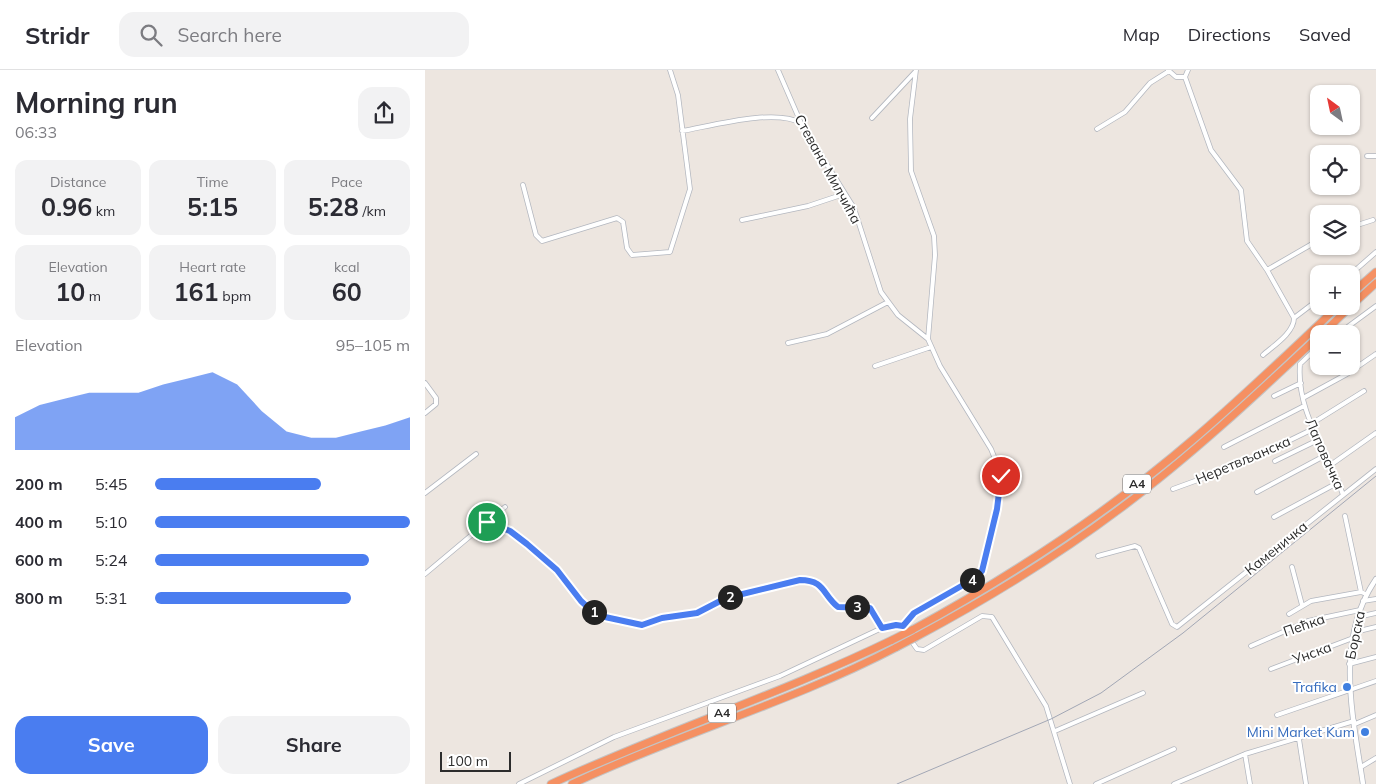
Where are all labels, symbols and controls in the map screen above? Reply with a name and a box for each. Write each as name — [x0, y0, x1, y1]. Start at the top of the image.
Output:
search box — [119, 12, 469, 57]
text: Stridr — [25, 20, 89, 50]
icon: search — [137, 21, 165, 49]
text: Search here — [177, 23, 282, 47]
text: Map — [1123, 23, 1160, 46]
text: Directions — [1188, 23, 1271, 46]
text: Saved — [1299, 23, 1351, 46]
text: Morning run — [15, 85, 178, 120]
north arrow — [1310, 85, 1360, 135]
map controls — [1310, 85, 1360, 375]
button: share — [358, 87, 410, 139]
street label: Стевана Милчића — [790, 111, 866, 227]
text: 06:33 — [15, 122, 57, 142]
button: locate — [1310, 145, 1360, 195]
text: Distance — [50, 173, 106, 191]
text: Time — [197, 173, 228, 191]
text: Pace — [331, 173, 363, 191]
text: 0.96 — [41, 191, 92, 222]
text: 5:15 — [187, 191, 238, 222]
text: 5:28 — [308, 191, 359, 222]
text: km — [92, 202, 115, 220]
text: /km — [359, 202, 386, 220]
button: layers — [1310, 205, 1360, 255]
text: Elevation — [49, 258, 108, 276]
text: Heart rate — [179, 258, 246, 276]
text: kcal — [334, 258, 360, 276]
button: + — [1310, 265, 1360, 315]
text: 10 — [55, 276, 85, 307]
text: 161 — [174, 276, 219, 307]
text: 60 — [332, 276, 362, 307]
text: m — [85, 287, 101, 305]
text: bpm — [219, 287, 251, 305]
button: − — [1310, 325, 1360, 375]
text: Elevation — [15, 335, 83, 355]
text: 95–105 m — [336, 335, 410, 355]
street label: Лаповачка — [1301, 416, 1349, 492]
street label: Неретвљанска — [1193, 432, 1293, 488]
pin — [980, 455, 1022, 497]
icon: check — [987, 462, 1015, 490]
text: 200 m — [15, 474, 63, 494]
text: 5:45 — [95, 474, 127, 494]
road number: A4 — [1123, 474, 1151, 494]
pin — [466, 501, 508, 543]
icon: arrive — [473, 508, 501, 536]
text: 400 m — [15, 512, 63, 532]
text: 5:10 — [95, 512, 127, 532]
street label: Каменичка — [1241, 517, 1311, 579]
text: 600 m — [15, 550, 63, 570]
text: 5:24 — [95, 550, 127, 570]
pin: 4 — [959, 568, 985, 592]
text: 4 — [968, 571, 977, 589]
pin: 2 — [717, 584, 743, 610]
text: 800 m — [15, 588, 63, 608]
text: 5:31 — [95, 588, 127, 608]
text: 2 — [726, 588, 735, 606]
pin: 3 — [845, 594, 869, 620]
text: 3 — [853, 598, 862, 616]
pin: 1 — [581, 600, 607, 624]
text: 1 — [590, 603, 599, 621]
street label: Борска — [1341, 609, 1369, 661]
street label: Пећка — [1281, 610, 1327, 640]
street label: Унска — [1289, 638, 1334, 669]
place label: Trafika — [1293, 678, 1337, 696]
marker: Trafika — [1341, 681, 1353, 693]
road number: A4 — [708, 704, 736, 722]
button: Save — [15, 716, 208, 774]
button: Share — [218, 716, 410, 774]
place label: Mini Market Kum — [1247, 723, 1355, 741]
marker: Mini Market Kum — [1359, 726, 1371, 738]
scale bar — [440, 749, 511, 772]
text: 100 m — [447, 752, 488, 770]

